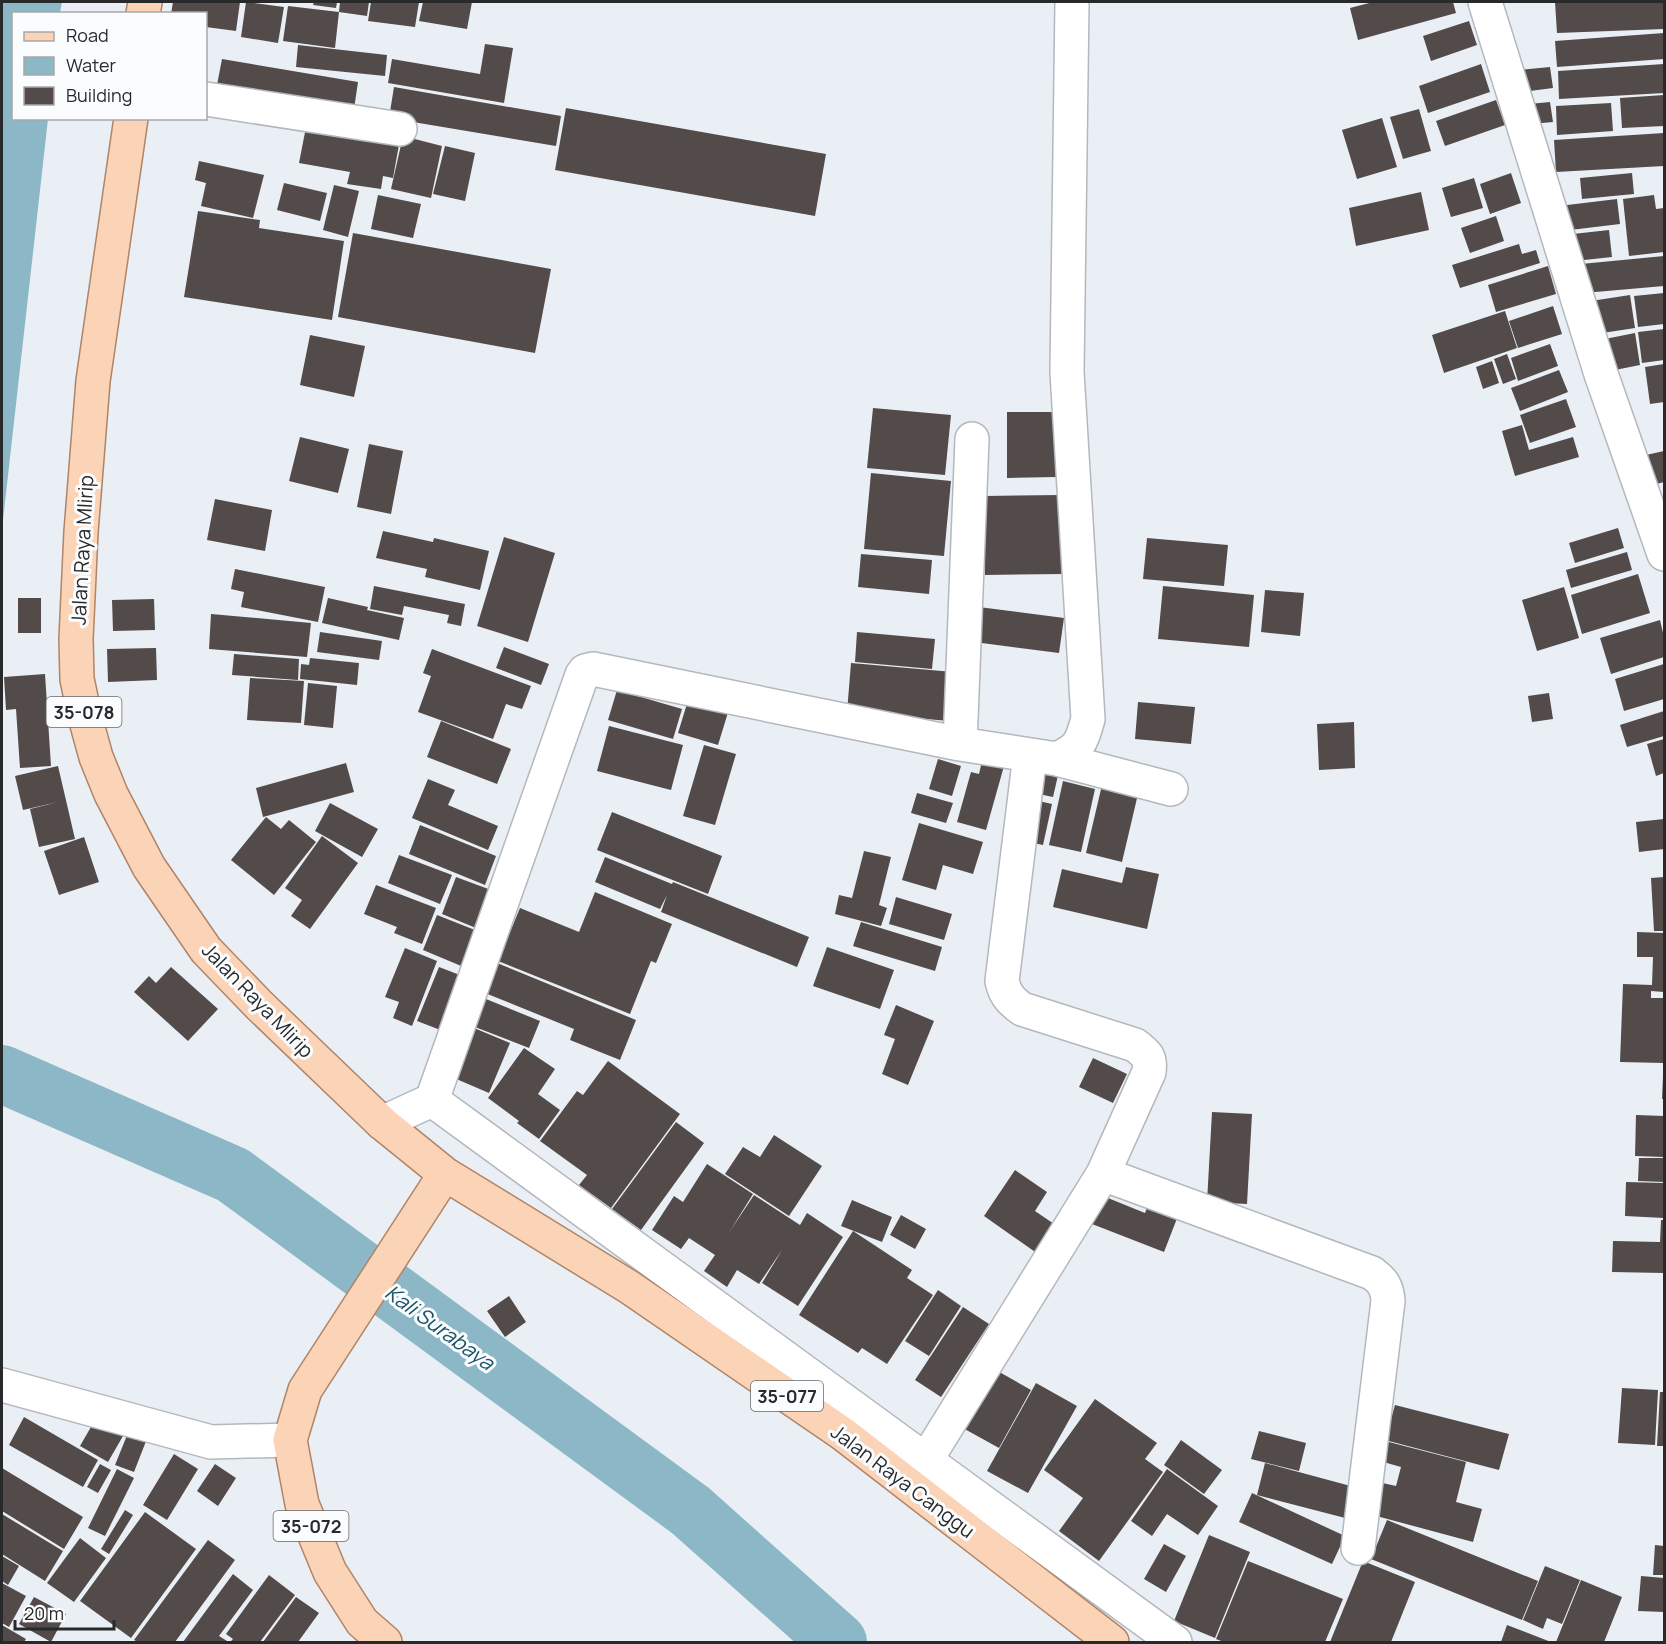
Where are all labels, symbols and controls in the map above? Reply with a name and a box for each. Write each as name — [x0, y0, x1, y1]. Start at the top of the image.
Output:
legend — [12, 12, 207, 120]
text: Road — [66, 23, 109, 47]
text: Water — [66, 53, 116, 77]
text: Building — [66, 83, 132, 107]
street label: Jalan Raya Mlirip — [65, 474, 99, 626]
road number: 35-078 — [46, 697, 122, 727]
street label: Jalan Raya Mlirip — [196, 937, 320, 1064]
water label: Kali Surabaya — [380, 1278, 501, 1377]
road number: 35-077 — [751, 1381, 823, 1411]
street label: Jalan Raya Canggu — [826, 1418, 980, 1544]
road number: 35-072 — [274, 1511, 348, 1541]
scale bar — [15, 1593, 114, 1631]
text: 20 m — [24, 1601, 64, 1625]

